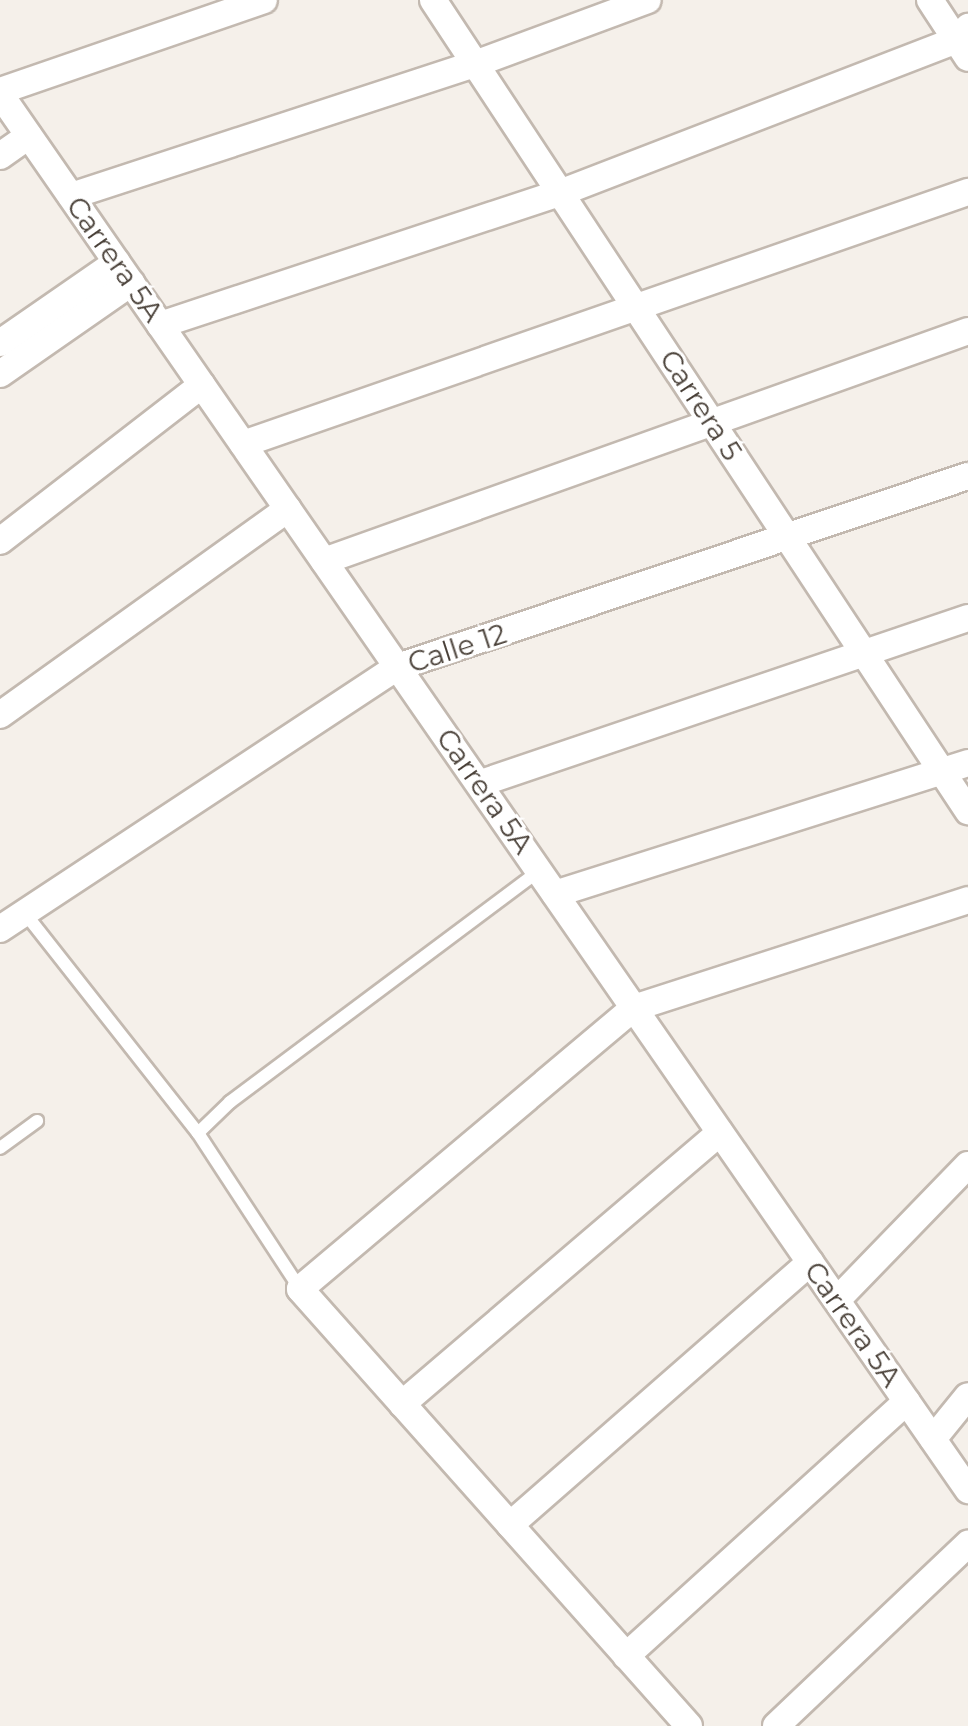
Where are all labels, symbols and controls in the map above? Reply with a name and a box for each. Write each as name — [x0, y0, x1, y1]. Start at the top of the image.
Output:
street label: Carrera 5A — [60, 190, 170, 328]
street label: Carrera 5 — [653, 344, 749, 466]
street label: Calle 12 — [404, 616, 510, 680]
street label: Carrera 5A — [430, 722, 540, 860]
street label: Carrera 5A — [798, 1255, 908, 1393]

